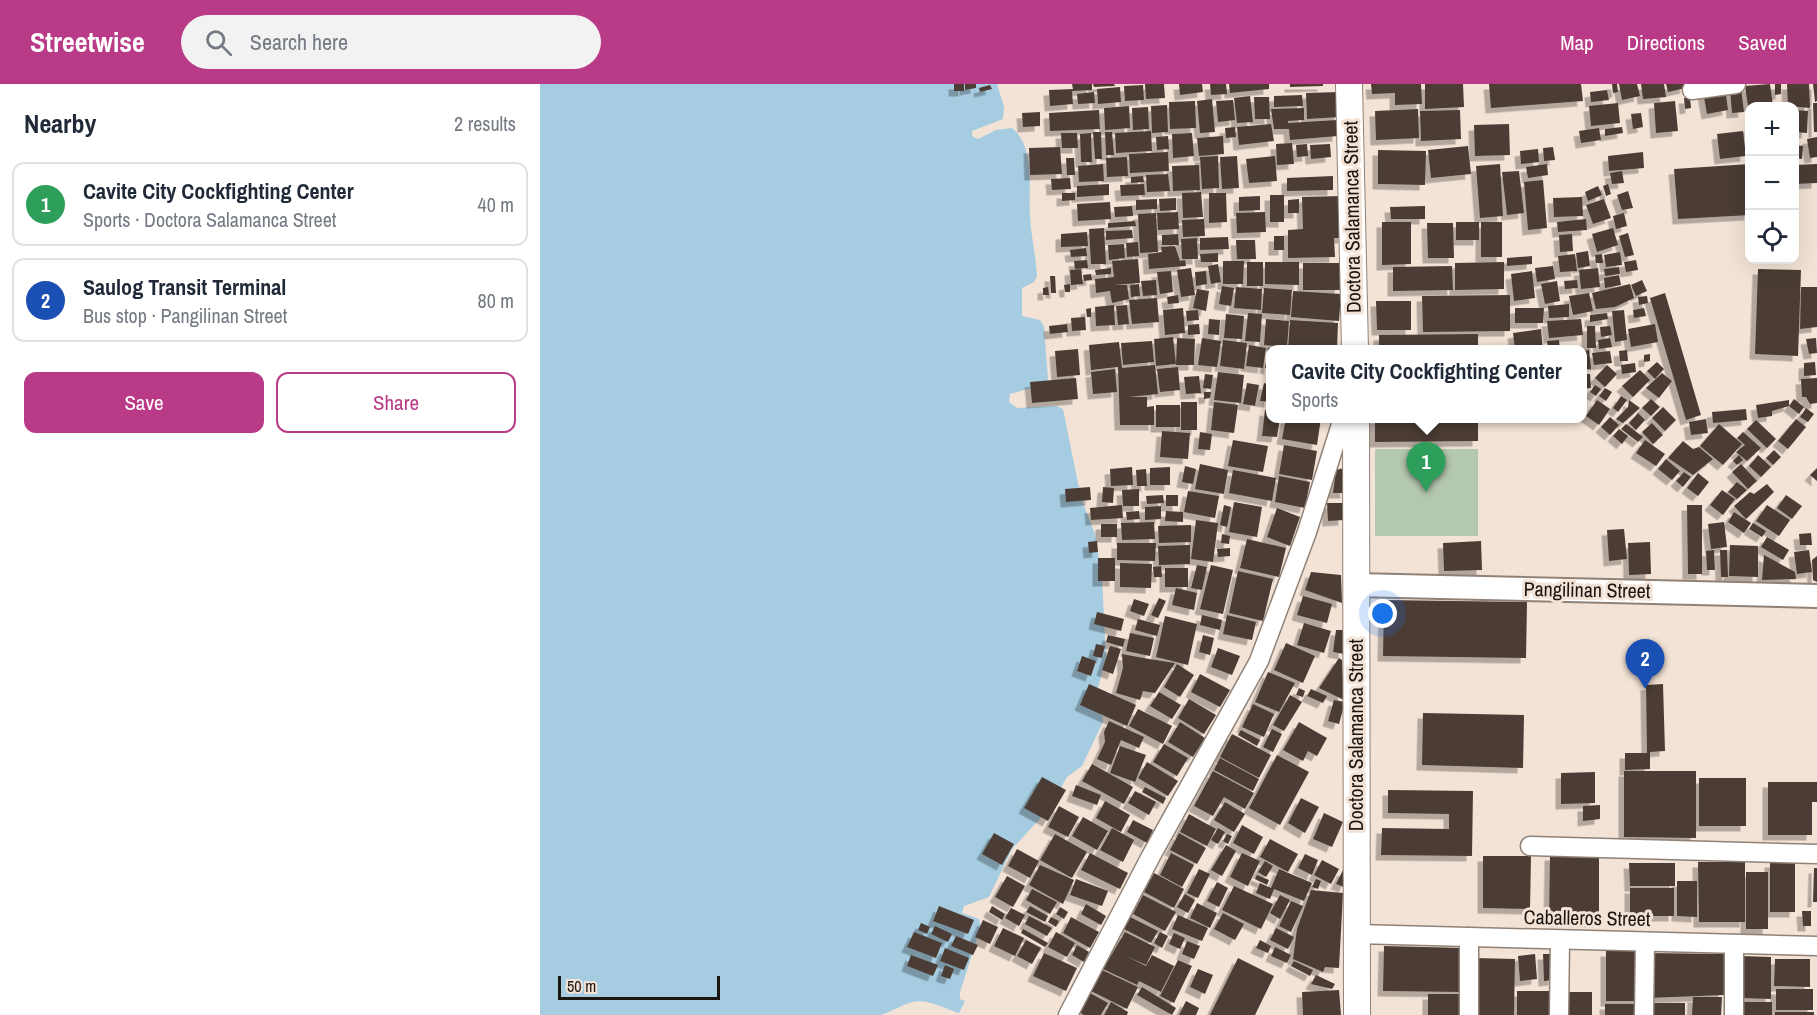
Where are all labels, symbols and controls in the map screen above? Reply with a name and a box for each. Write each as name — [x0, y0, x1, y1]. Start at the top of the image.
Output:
search box — [181, 15, 601, 69]
text: Streetwise — [30, 23, 145, 61]
icon: search — [202, 26, 235, 59]
text: Search here — [250, 27, 348, 57]
text: Map — [1560, 28, 1594, 57]
text: Directions — [1627, 28, 1705, 57]
text: Saved — [1738, 28, 1787, 57]
map controls — [1745, 102, 1799, 264]
button: + — [1745, 102, 1799, 156]
text: Nearby — [24, 106, 96, 141]
text: 2 results — [454, 110, 516, 137]
street label: Doctora Salamanca Street — [1336, 120, 1367, 313]
button: − — [1745, 156, 1799, 210]
text: Cavite City Cockfighting Center — [83, 176, 354, 206]
text: 1 — [41, 191, 50, 218]
text: 40 m — [478, 191, 514, 218]
text: Sports · Doctora Salamanca Street — [83, 206, 336, 233]
button: locate — [1745, 210, 1799, 264]
text: Saulog Transit Terminal — [83, 272, 286, 302]
text: 2 — [41, 287, 50, 314]
text: 80 m — [478, 287, 514, 314]
text: Bus stop · Pangilinan Street — [83, 302, 287, 329]
popup — [1266, 345, 1587, 423]
text: Cavite City Cockfighting Center — [1291, 356, 1562, 386]
button: Save — [24, 372, 264, 433]
button: Share — [276, 372, 516, 433]
text: Sports — [1291, 386, 1339, 413]
pin: 1 — [1406, 442, 1446, 492]
street label: Pangilinan Street — [1523, 575, 1651, 604]
your location — [1368, 599, 1397, 628]
street label: Doctora Salamanca Street — [1342, 638, 1369, 831]
pin: 2 — [1626, 640, 1664, 689]
street label: Caballeros Street — [1523, 903, 1651, 932]
scale bar — [558, 973, 720, 1000]
text: 50 m — [567, 975, 596, 997]

